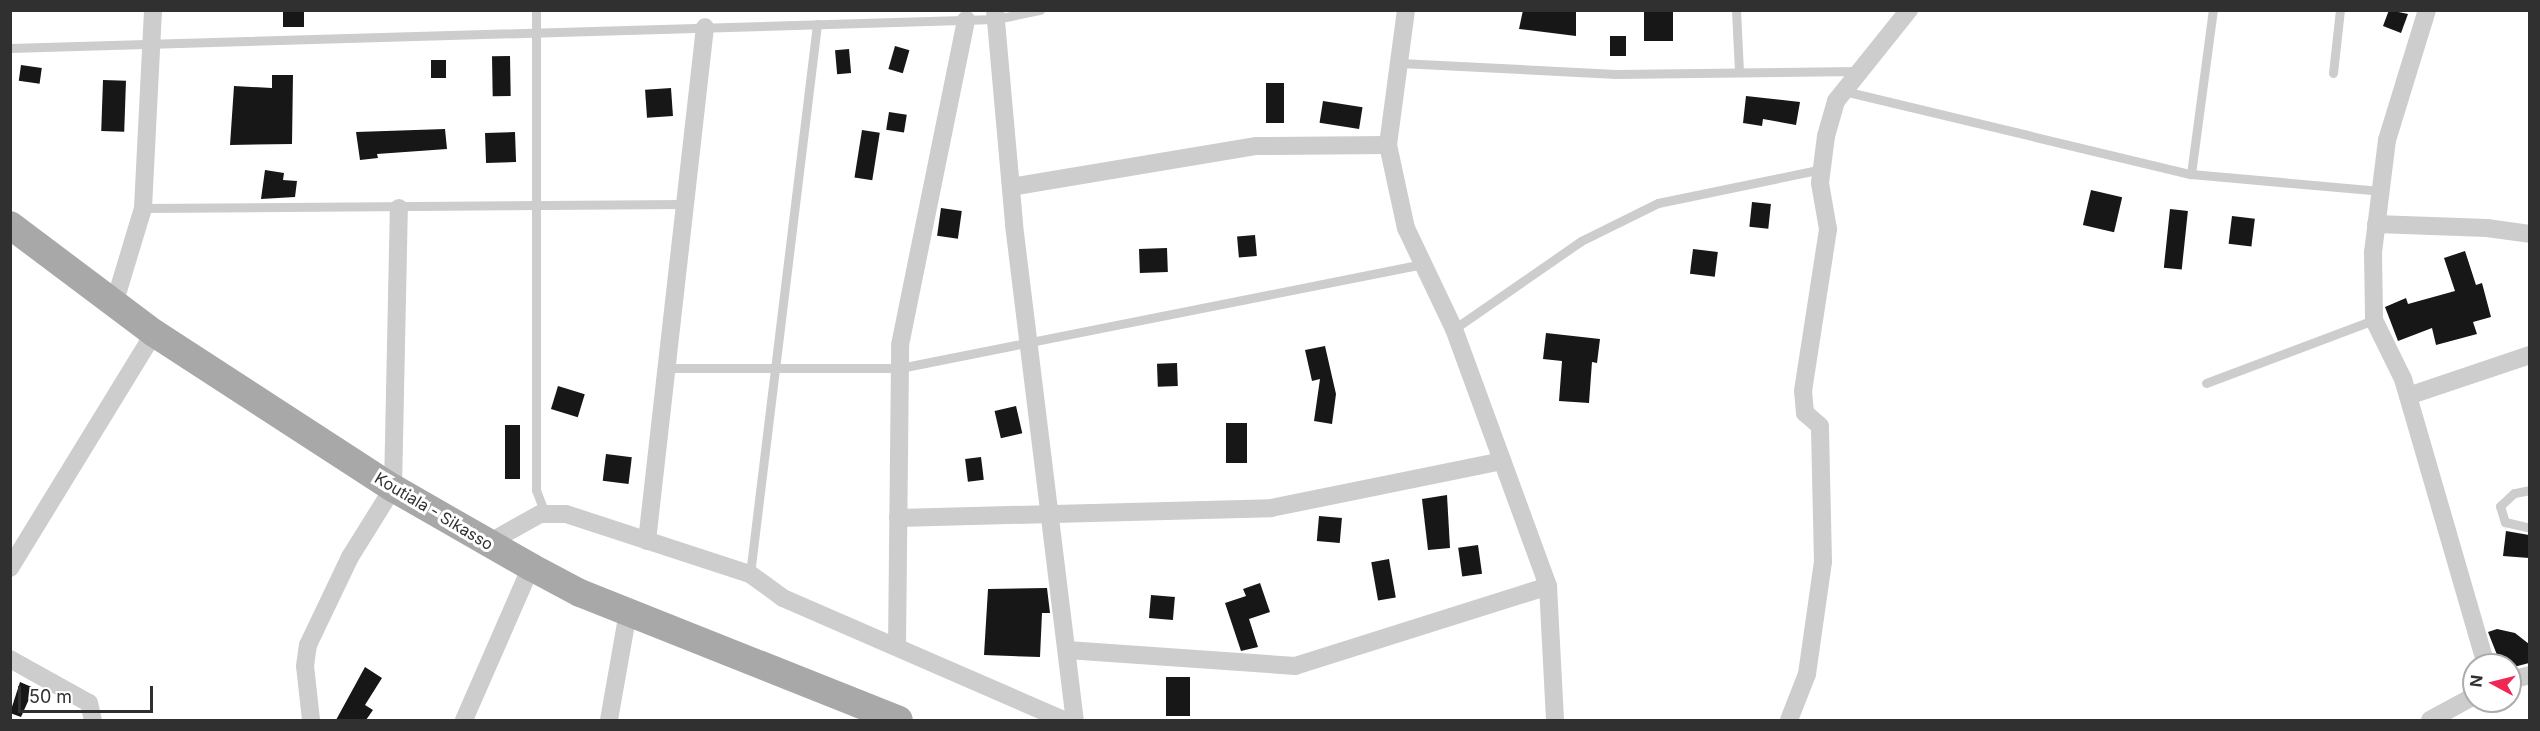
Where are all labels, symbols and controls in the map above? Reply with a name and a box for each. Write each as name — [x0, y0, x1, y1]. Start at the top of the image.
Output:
street label: Koutiala - Sikasso — [371, 468, 497, 554]
north arrow — [2462, 653, 2522, 713]
scale bar — [21, 674, 156, 712]
text: N — [2465, 674, 2487, 688]
text: 50 m — [29, 686, 72, 707]

